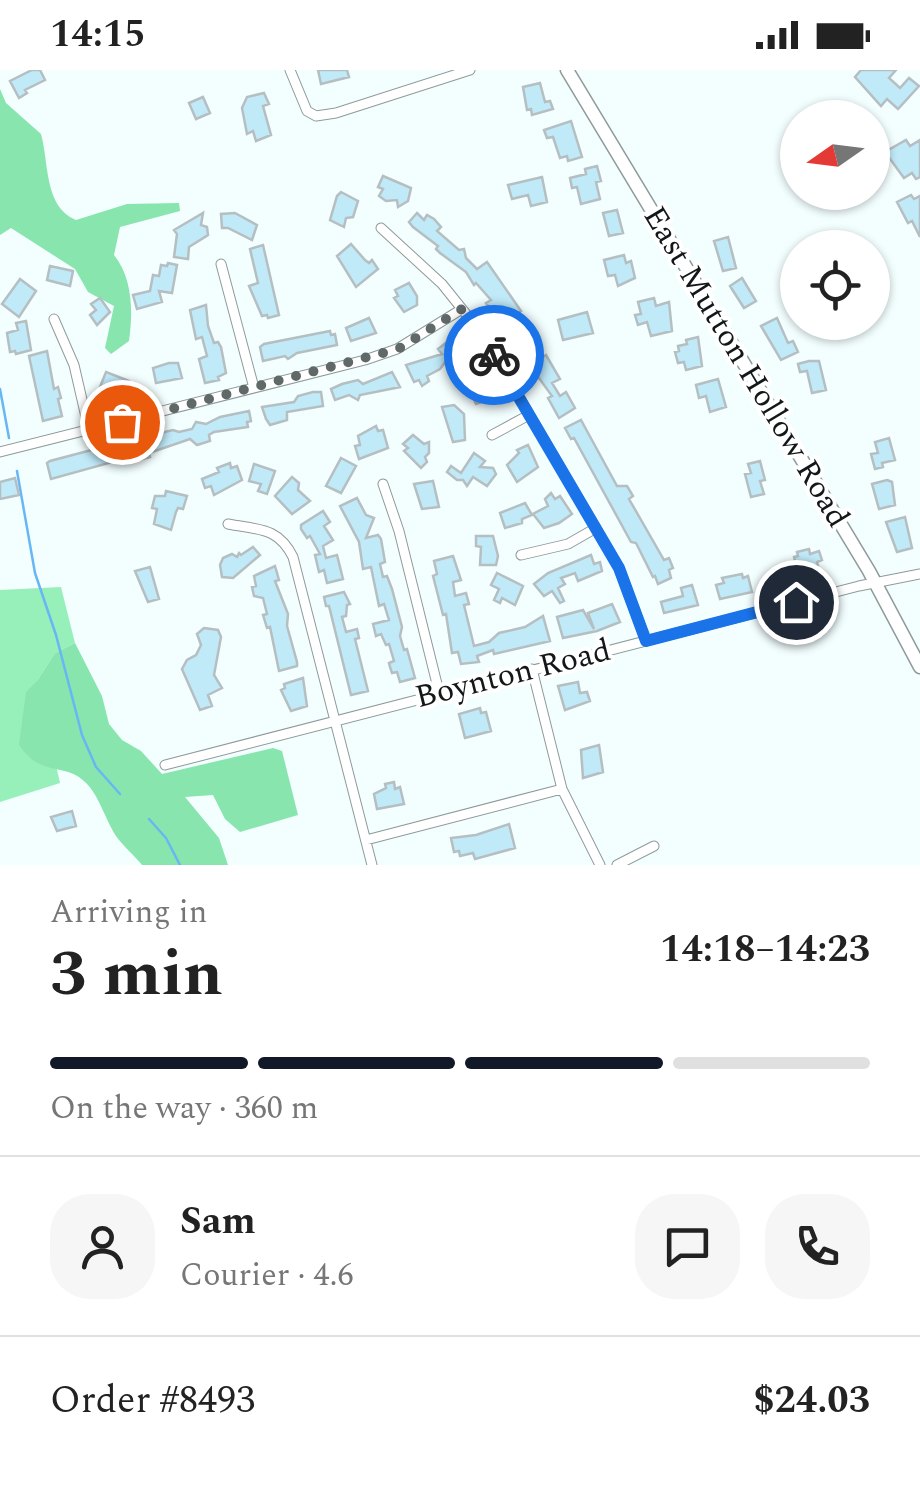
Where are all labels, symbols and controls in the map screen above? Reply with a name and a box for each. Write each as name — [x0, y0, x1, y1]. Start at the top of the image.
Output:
text: 14:15 — [50, 6, 145, 64]
north arrow — [780, 100, 890, 210]
map controls — [780, 100, 890, 340]
street label: East Mutton Hollow Road — [630, 197, 862, 537]
button: locate — [780, 230, 890, 340]
courier — [444, 305, 544, 405]
icon: bike — [467, 328, 522, 383]
pin — [80, 380, 165, 465]
icon: bag — [95, 395, 150, 450]
pin — [754, 560, 839, 645]
icon: home — [769, 575, 824, 630]
street label: Boynton Road — [410, 626, 616, 722]
text: Arriving in — [50, 888, 207, 937]
text: 14:18–14:23 — [660, 921, 870, 979]
text: 3 min — [50, 925, 223, 1024]
text: On the way · 360 m — [50, 1084, 318, 1133]
text: Sam — [180, 1193, 256, 1251]
button: person — [50, 1194, 155, 1299]
button: chat — [635, 1194, 740, 1299]
button: phone — [765, 1194, 870, 1299]
text: Courier · 4.6 — [180, 1251, 353, 1300]
text: Order #8493 — [50, 1372, 255, 1430]
text: $24.03 — [753, 1372, 870, 1430]

